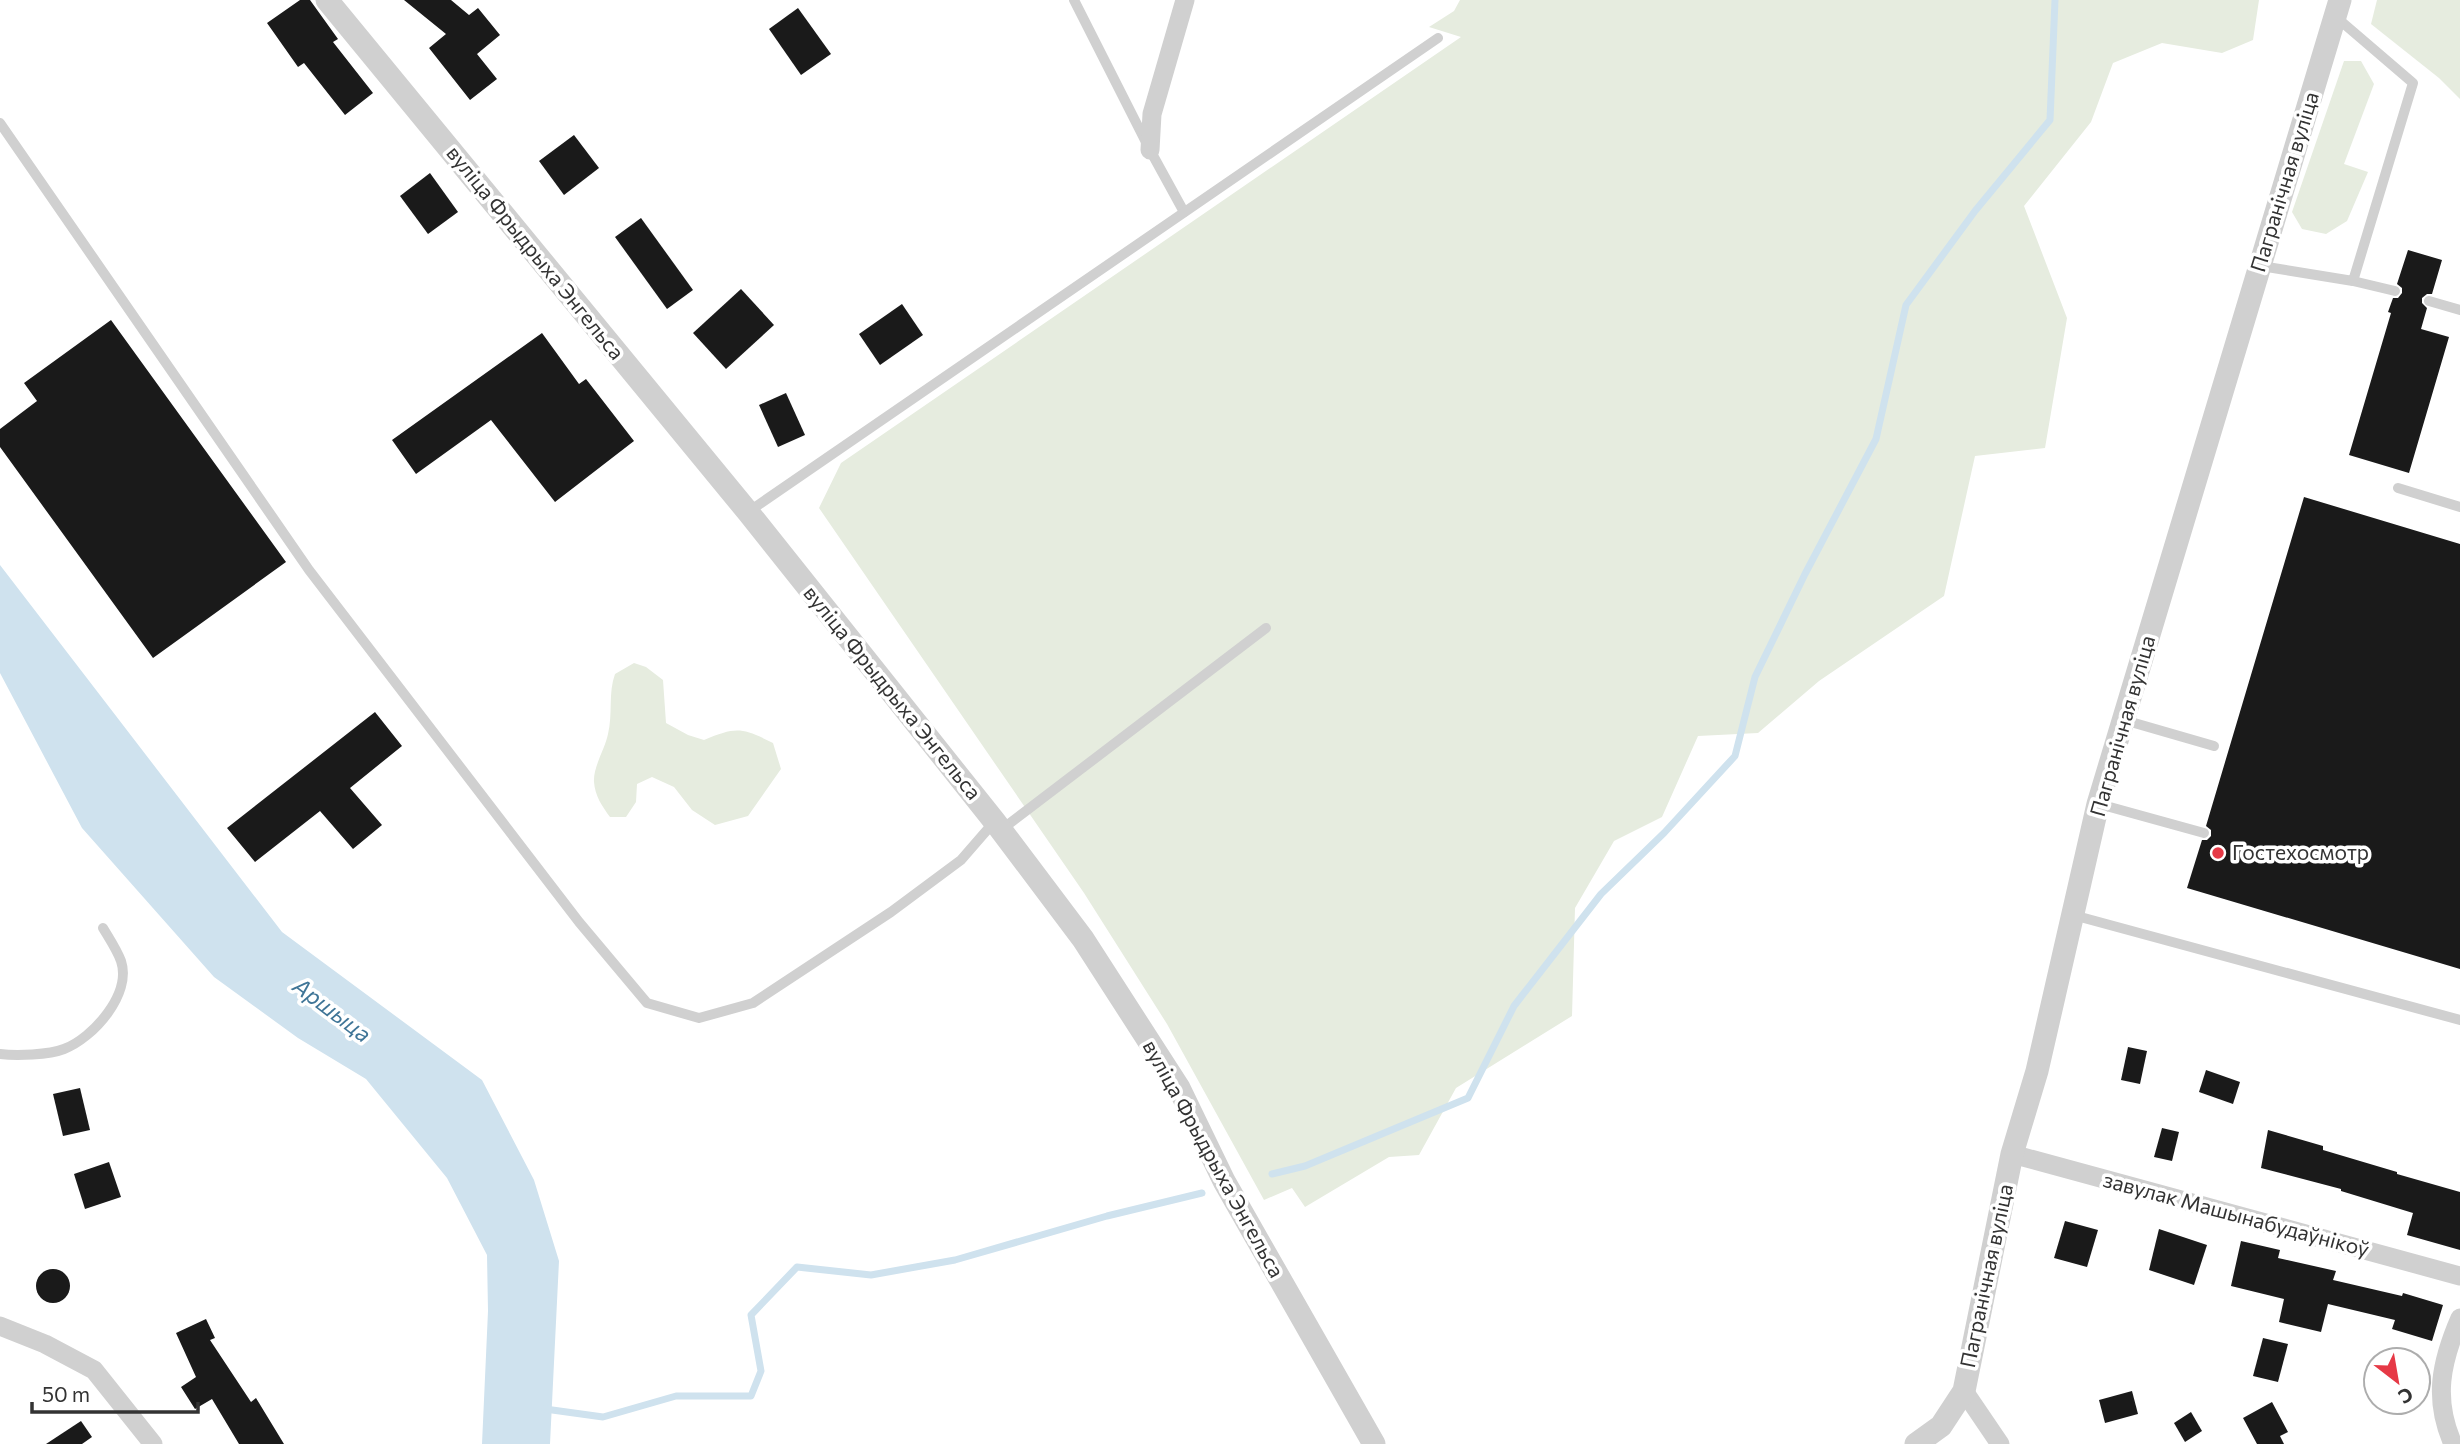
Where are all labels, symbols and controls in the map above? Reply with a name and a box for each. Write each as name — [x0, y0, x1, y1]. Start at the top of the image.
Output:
street label: Пагранічная вуліца — [2244, 88, 2323, 275]
street label: вуліца Фрыдрыха Энгельса — [442, 140, 630, 364]
street label: вуліца Фрыдрыха Энгельса — [799, 580, 987, 804]
street label: Пагранічная вуліца — [2084, 632, 2159, 819]
place label: Гостехосмотр — [2232, 839, 2369, 864]
marker: Гостехосмотр — [2210, 845, 2226, 861]
water label: Аршыца — [287, 970, 377, 1048]
street label: вуліца Фрыдрыха Энгельса — [1138, 1035, 1290, 1281]
street label: завулак Машынабудаўнікоў — [2101, 1166, 2372, 1261]
street label: Пагранічная вуліца — [1954, 1182, 2017, 1370]
north arrow — [2362, 1346, 2432, 1416]
scale bar — [32, 1370, 198, 1414]
text: 50 m — [42, 1381, 90, 1406]
text: С — [2395, 1383, 2418, 1409]

